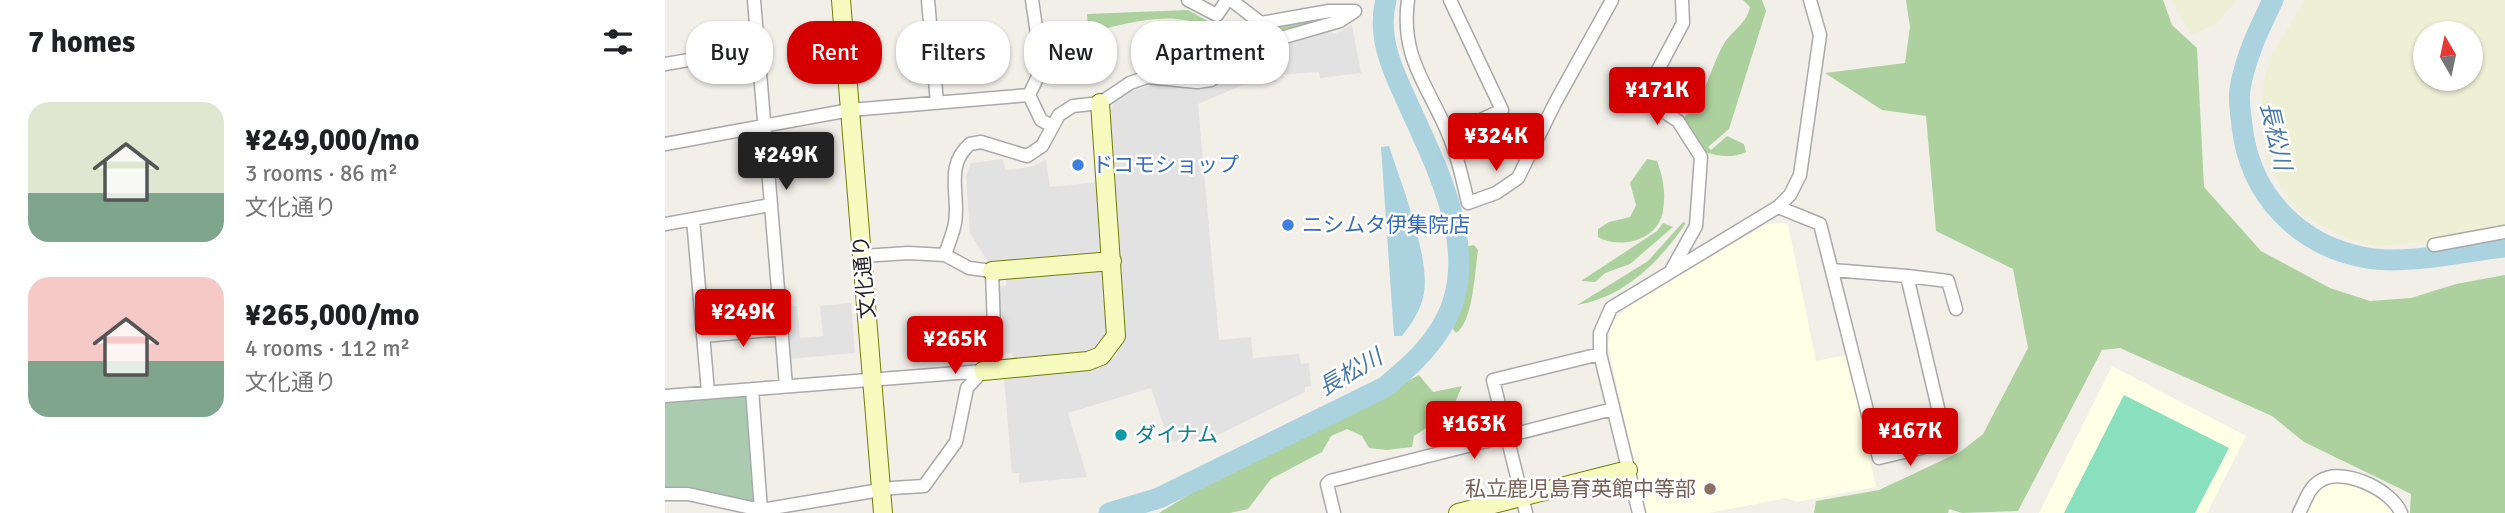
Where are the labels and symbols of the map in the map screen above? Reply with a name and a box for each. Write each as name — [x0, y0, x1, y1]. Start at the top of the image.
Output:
north arrow — [2413, 21, 2483, 91]
pin: ¥171K — [1608, 68, 1706, 127]
water label: 長松川 — [2254, 99, 2298, 176]
pin: ¥324K — [1447, 114, 1545, 173]
pin: ¥249K — [737, 132, 835, 192]
place label: ドコモショップ — [1092, 152, 1239, 178]
marker: ドコモショップ — [1070, 157, 1086, 173]
place label: ニシムタ伊集院店 — [1302, 212, 1470, 238]
marker: ニシムタ伊集院店 — [1280, 217, 1296, 233]
street label: 文化通り — [847, 234, 881, 320]
pin: ¥249K — [694, 290, 792, 349]
pin: ¥265K — [906, 316, 1004, 376]
water label: 長松川 — [1313, 341, 1390, 402]
pin: ¥163K — [1425, 402, 1523, 461]
pin: ¥167K — [1861, 408, 1959, 468]
place label: ダイナム — [1135, 422, 1218, 448]
marker: ダイナム — [1113, 427, 1129, 443]
place label: 私立鹿児島育英館中等部 — [1465, 476, 1696, 502]
marker: 私立鹿児島育英館中等部 — [1702, 481, 1718, 497]

